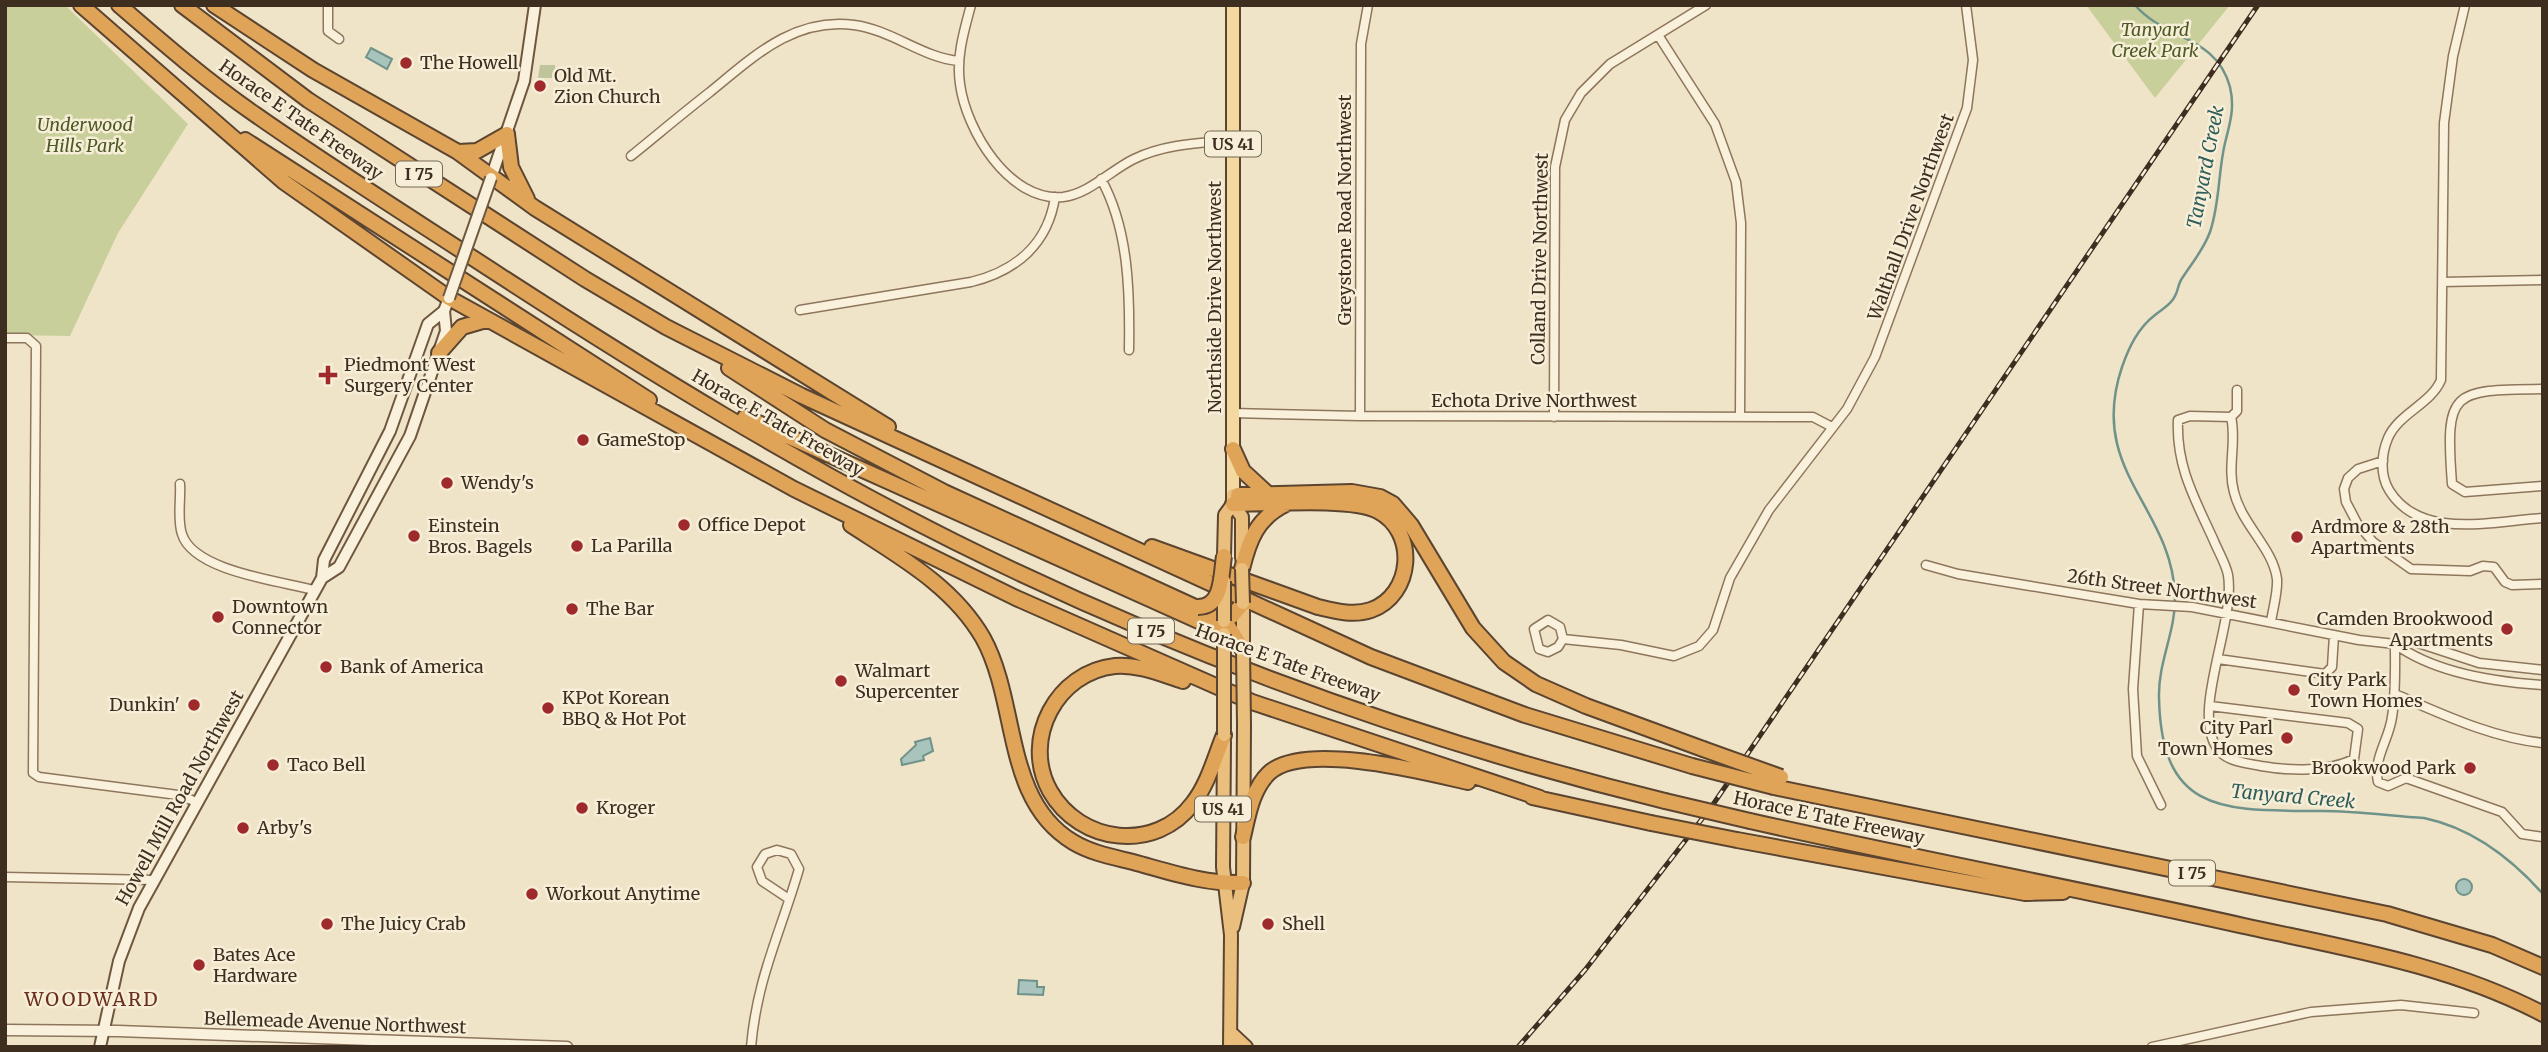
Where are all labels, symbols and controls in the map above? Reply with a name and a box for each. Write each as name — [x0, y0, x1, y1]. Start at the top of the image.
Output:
park label: Tanyard Creek Park — [2111, 18, 2199, 62]
place label: The Howell — [420, 51, 519, 74]
street label: Horace E Tate Freeway — [215, 54, 388, 185]
marker: The Howell — [398, 55, 414, 71]
place label: Old Mt. Zion Church — [554, 64, 661, 108]
marker: Old Mt. Zion Church — [532, 78, 548, 94]
street label: Greystone Road Northwest — [1333, 94, 1356, 326]
water label: Tanyard Creek — [2181, 103, 2229, 231]
street label: Walthall Drive Northwest — [1862, 110, 1959, 324]
park label: Underwood Hills Park — [37, 113, 134, 157]
road number: US 41 — [1205, 132, 1261, 156]
street label: Colland Drive Northwest — [1526, 153, 1553, 365]
road number: I 75 — [396, 162, 442, 186]
street label: Northside Drive Northwest — [1203, 181, 1226, 413]
place label: Piedmont West Surgery Center — [344, 353, 476, 397]
street label: Horace E Tate Freeway — [688, 364, 869, 482]
marker: Piedmont West Surgery Center — [318, 365, 338, 385]
street label: Echota Drive Northwest — [1431, 389, 1637, 412]
place label: GameStop — [597, 428, 685, 451]
marker: GameStop — [575, 432, 591, 448]
place label: Wendy's — [460, 471, 534, 494]
marker: Wendy's — [439, 475, 455, 491]
place label: Office Depot — [698, 513, 806, 536]
place label: Einstein Bros. Bagels — [428, 514, 533, 558]
place label: Ardmore & 28th Apartments — [2310, 515, 2450, 559]
marker: Office Depot — [676, 517, 692, 533]
marker: Einstein Bros. Bagels — [406, 528, 422, 544]
marker: Ardmore & 28th Apartments — [2289, 529, 2305, 545]
place label: La Parilla — [591, 534, 673, 557]
marker: La Parilla — [569, 538, 585, 554]
street label: 26th Street Northwest — [2066, 564, 2258, 613]
place label: Downtown Connector — [232, 595, 328, 639]
place label: The Bar — [586, 597, 654, 620]
marker: The Bar — [564, 601, 580, 617]
place label: Camden Brookwood Apartments — [2317, 607, 2493, 651]
marker: Downtown Connector — [210, 609, 226, 625]
road number: I 75 — [1128, 618, 1174, 644]
street label: Horace E Tate Freeway — [1193, 618, 1384, 707]
marker: Camden Brookwood Apartments — [2499, 621, 2515, 637]
place label: Bank of America — [340, 655, 484, 678]
marker: Bank of America — [318, 659, 334, 675]
place label: Walmart Supercenter — [854, 659, 959, 703]
place label: City Park Town Homes — [2308, 668, 2423, 712]
marker: Walmart Supercenter — [833, 673, 849, 689]
marker: City Park Town Homes — [2286, 682, 2302, 698]
street label: Howell Mill Road Northwest — [111, 686, 248, 910]
place label: KPot Korean BBQ & Hot Pot — [562, 686, 686, 730]
place label: Dunkin' — [109, 693, 180, 716]
marker: Dunkin' — [186, 697, 202, 713]
marker: KPot Korean BBQ & Hot Pot — [540, 700, 556, 716]
place label: City Parl Town Homes — [2158, 716, 2273, 760]
marker: City Parl Town Homes — [2279, 730, 2295, 746]
place label: Taco Bell — [287, 753, 366, 776]
place label: Brookwood Park — [2312, 756, 2457, 779]
marker: Taco Bell — [265, 757, 281, 773]
marker: Brookwood Park — [2462, 760, 2478, 776]
water label: Tanyard Creek — [2230, 779, 2357, 813]
street label: Horace E Tate Freeway — [1731, 786, 1927, 849]
place label: Kroger — [596, 796, 655, 819]
road number: US 41 — [1195, 796, 1251, 822]
marker: Kroger — [574, 800, 590, 816]
place label: Arby's — [256, 816, 312, 839]
marker: Arby's — [235, 820, 251, 836]
road number: I 75 — [2169, 860, 2215, 886]
place label: Workout Anytime — [545, 882, 700, 905]
marker: Workout Anytime — [524, 886, 540, 902]
place label: The Juicy Crab — [341, 912, 466, 935]
place label: Shell — [1282, 912, 1325, 935]
marker: The Juicy Crab — [319, 916, 335, 932]
marker: Shell — [1260, 916, 1276, 932]
place label: Bates Ace Hardware — [213, 943, 297, 987]
marker: Bates Ace Hardware — [191, 957, 207, 973]
district label: WOODWARD — [24, 987, 159, 1011]
street label: Bellemeade Avenue Northwest — [203, 1006, 467, 1039]

